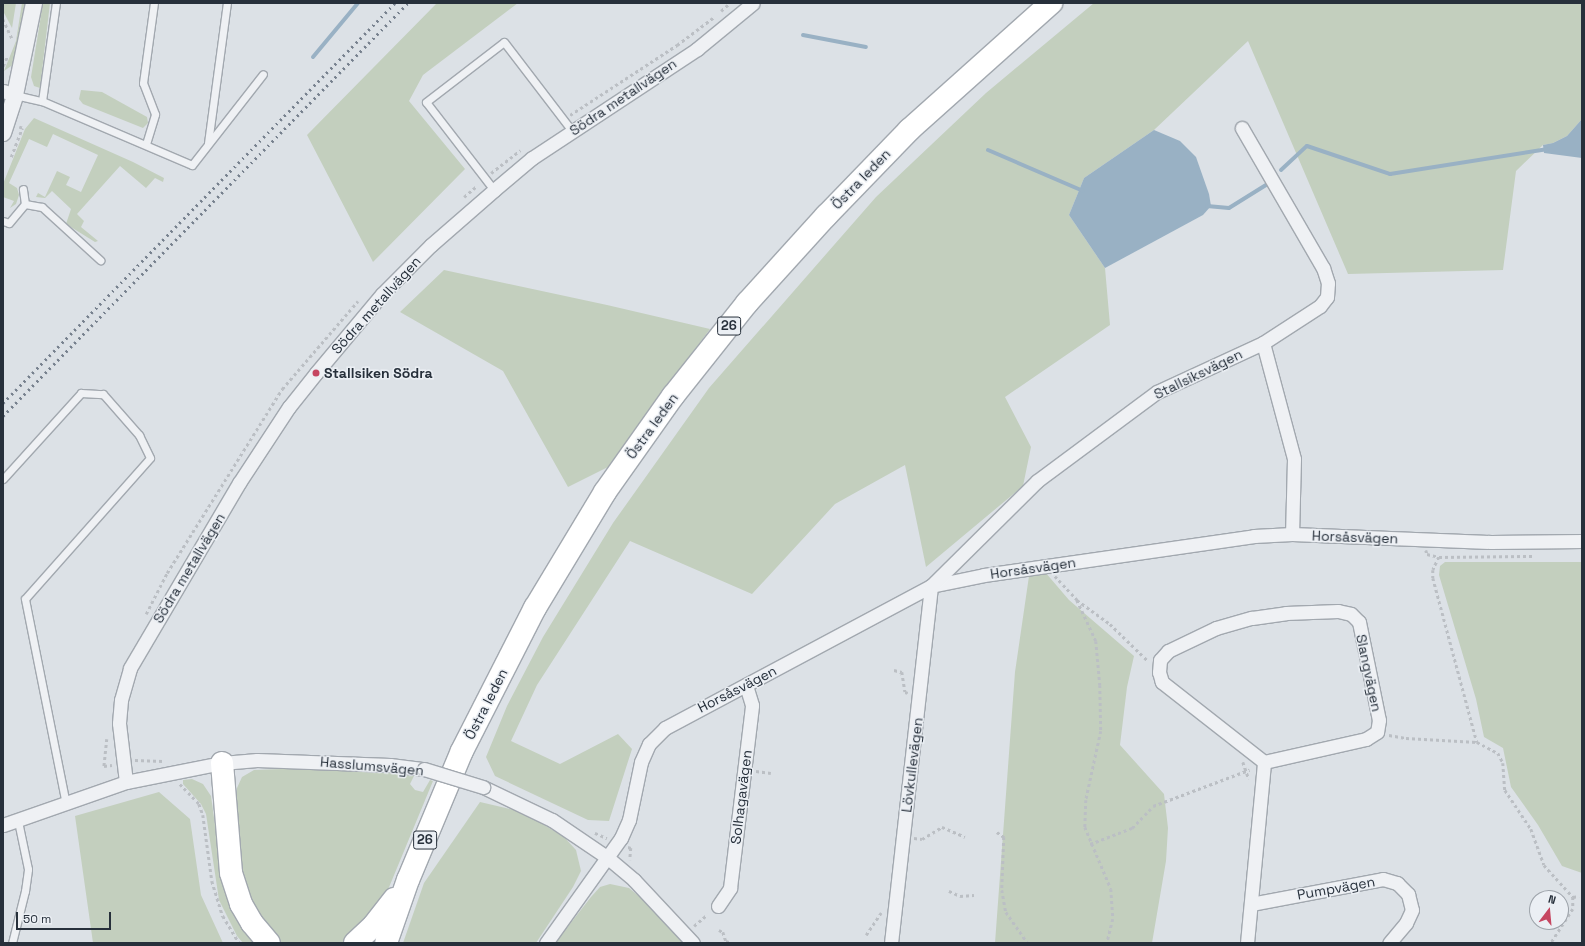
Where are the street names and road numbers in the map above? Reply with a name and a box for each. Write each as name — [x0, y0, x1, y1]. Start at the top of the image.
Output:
street label: Södra metallvägen — [566, 55, 680, 139]
street label: Östra leden — [828, 145, 894, 213]
street label: Södra metallvägen — [328, 253, 424, 357]
road number: 26 — [717, 315, 741, 337]
street label: Stallsiksvägen — [1151, 345, 1245, 403]
street label: Östra leden — [622, 390, 682, 462]
street label: Södra metallvägen — [150, 510, 228, 626]
street label: Horsåsvägen — [1312, 527, 1398, 547]
street label: Horsåsvägen — [989, 554, 1077, 582]
street label: Slangvägen — [1353, 633, 1385, 713]
street label: Horsåsvägen — [695, 662, 779, 716]
street label: Östra leden — [461, 666, 511, 742]
street label: Lövkullevägen — [898, 717, 926, 813]
street label: Solhagavägen — [727, 749, 755, 845]
street label: Hasslumsvägen — [319, 753, 425, 779]
road number: 26 — [413, 829, 437, 851]
street label: Pumpvägen — [1296, 873, 1376, 903]

